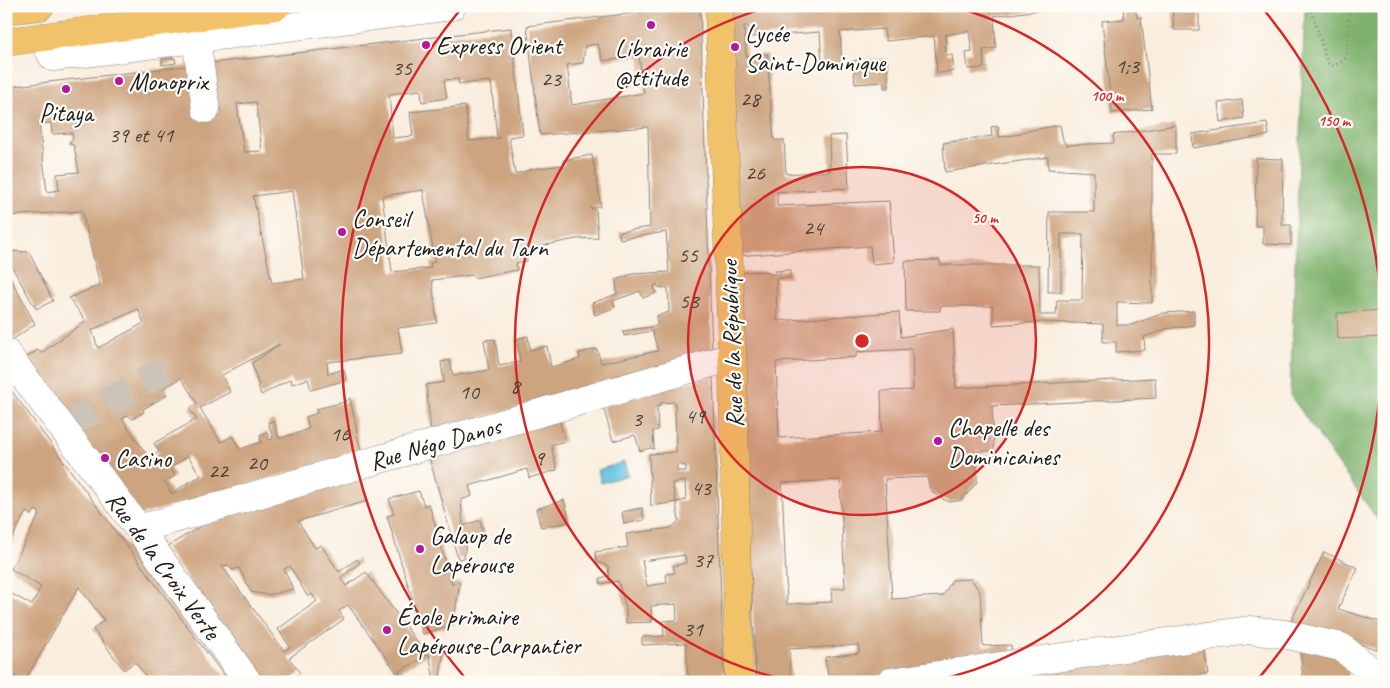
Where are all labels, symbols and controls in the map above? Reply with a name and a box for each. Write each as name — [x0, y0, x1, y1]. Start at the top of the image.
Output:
place label: Lycée Saint-Dominique — [745, 18, 887, 79]
marker: Librairie @ttitude — [645, 19, 657, 31]
place label: Express Orient — [436, 30, 564, 62]
place label: Librairie @ttitude — [615, 33, 689, 94]
marker: Express Orient — [420, 39, 432, 51]
marker: Lycée Saint-Dominique — [729, 41, 741, 53]
house number: 1;3 — [1115, 52, 1141, 80]
house number: 35 — [392, 54, 413, 82]
house number: 23 — [541, 65, 563, 93]
place label: Monoprix — [129, 66, 210, 98]
marker: Monoprix — [113, 75, 125, 87]
marker: Pitaya — [60, 83, 72, 95]
house number: 28 — [740, 85, 762, 113]
text: 100 m — [1091, 87, 1125, 106]
place label: Pitaya — [39, 97, 96, 129]
text: 150 m — [1318, 112, 1352, 131]
house number: 39 et 41 — [109, 121, 174, 149]
house number: 26 — [745, 159, 766, 187]
place label: Conseil Départemental du Tarn — [352, 203, 549, 264]
text: 50 m — [972, 209, 999, 228]
house number: 24 — [803, 214, 825, 242]
marker: Conseil Départemental du Tarn — [336, 226, 348, 238]
house number: 55 — [678, 241, 699, 269]
street label: Rue de la République — [713, 258, 751, 428]
house number: 53 — [679, 287, 701, 315]
centre of rings — [853, 332, 871, 350]
house number: 8 — [510, 372, 522, 400]
house number: 10 — [459, 378, 481, 406]
house number: 49 — [685, 402, 707, 430]
house number: 3 — [632, 405, 644, 433]
street label: Rue Négo Danos — [366, 409, 507, 478]
place label: Chapelle des Dominicaines — [948, 412, 1061, 473]
house number: 16 — [330, 420, 351, 448]
marker: Chapelle des Dominicaines — [932, 435, 944, 447]
place label: Casino — [115, 443, 172, 475]
house number: 9 — [534, 444, 546, 472]
house number: 20 — [247, 449, 269, 477]
marker: Casino — [99, 452, 111, 464]
house number: 22 — [208, 457, 230, 485]
house number: 43 — [691, 474, 713, 502]
street label: Rue de la Croix Verte — [99, 485, 229, 647]
place label: Galaup de Lapérouse — [430, 520, 515, 581]
marker: Galaup de Lapérouse — [414, 543, 426, 555]
house number: 37 — [693, 546, 714, 574]
place label: École primaire Lapérouse-Carpantier — [397, 601, 583, 662]
house number: 31 — [683, 615, 704, 643]
marker: École primaire Lapérouse-Carpantier — [381, 624, 393, 636]

